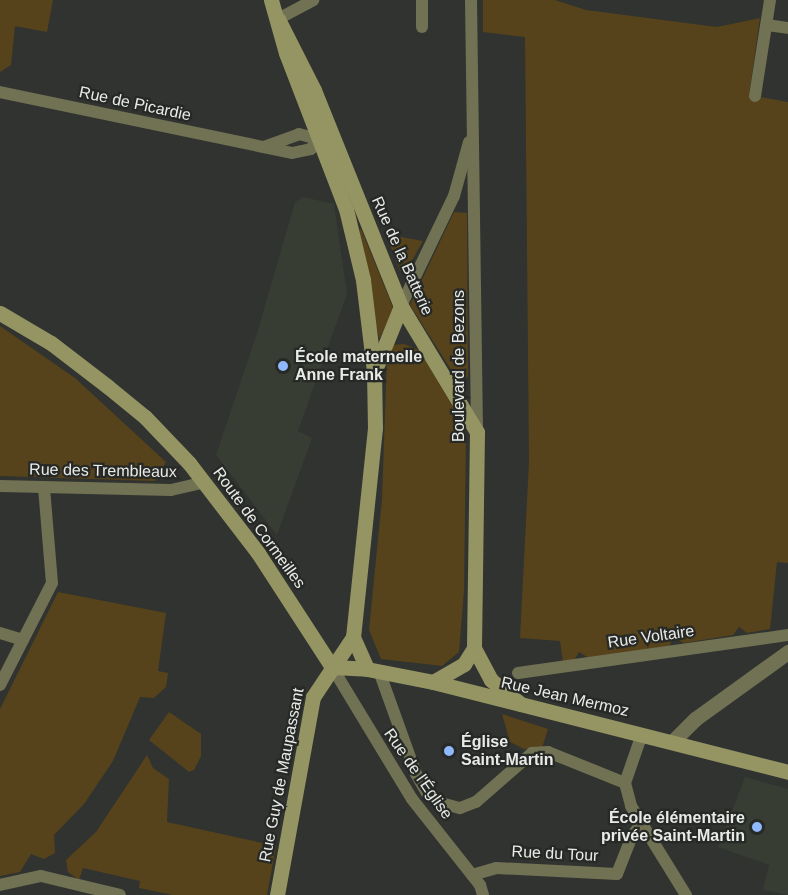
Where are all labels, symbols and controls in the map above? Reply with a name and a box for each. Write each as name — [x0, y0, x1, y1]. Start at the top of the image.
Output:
street label: Rue de Picardie — [77, 83, 193, 125]
street label: Rue de la Batterie — [367, 194, 437, 318]
street label: Boulevard de Bezons — [449, 290, 469, 442]
place label: École maternelle Anne Frank — [295, 347, 422, 385]
marker: École maternelle Anne Frank — [276, 359, 290, 373]
street label: Rue des Trembleaux — [29, 460, 177, 482]
street label: Route de Cormeilles — [209, 464, 309, 592]
street label: Rue Voltaire — [607, 621, 695, 653]
street label: Rue Jean Mermoz — [499, 673, 631, 721]
street label: Rue Guy de Maupassant — [256, 686, 308, 864]
street label: Rue de l'Église — [380, 725, 456, 823]
place label: Église Saint-Martin — [461, 732, 553, 770]
marker: Église Saint-Martin — [442, 744, 456, 758]
place label: École élémentaire privée Saint-Martin — [601, 808, 745, 846]
marker: École élémentaire privée Saint-Martin — [750, 820, 764, 834]
street label: Rue du Tour — [511, 842, 599, 866]

